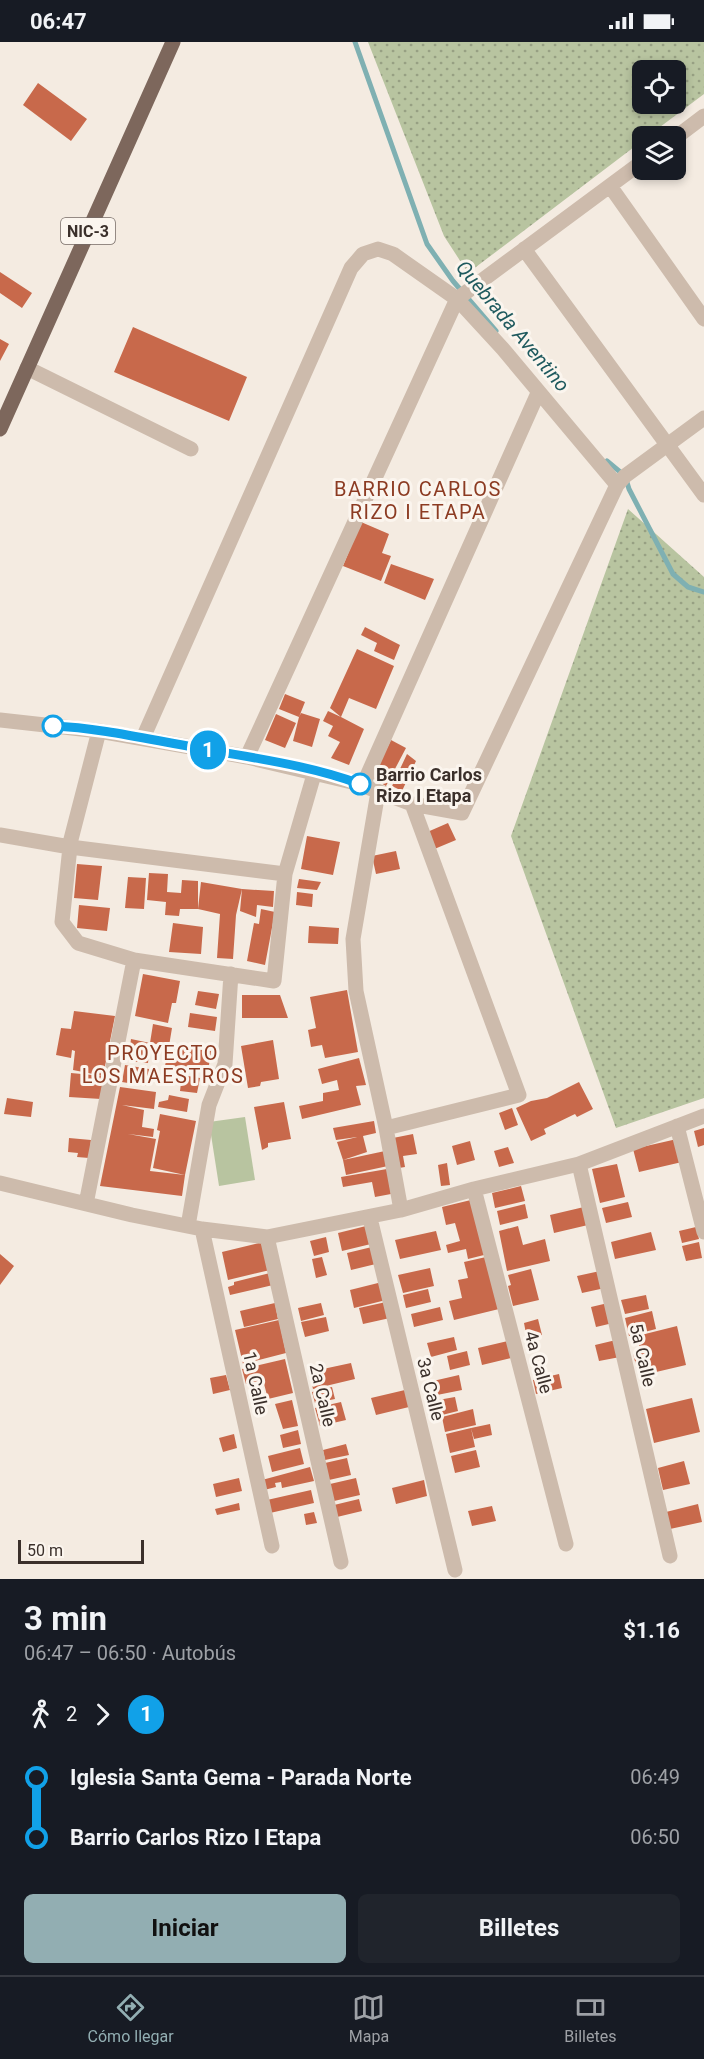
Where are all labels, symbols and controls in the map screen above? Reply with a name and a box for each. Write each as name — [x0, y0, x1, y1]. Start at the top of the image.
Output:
text: 06:47 — [30, 9, 87, 34]
map controls — [632, 60, 686, 180]
button: locate — [632, 60, 686, 114]
button: layers — [632, 126, 686, 180]
road number: NIC-3 — [61, 218, 115, 244]
water label: Quebrada Aventino — [451, 256, 575, 396]
district label: BARRIO CARLOS RIZO I ETAPA — [334, 477, 502, 524]
unlabelled marker — [42, 715, 64, 737]
line badge: 1 — [188, 730, 228, 770]
text: 1 — [202, 738, 214, 762]
place label: Barrio Carlos Rizo I Etapa — [376, 764, 482, 806]
marker: Barrio Carlos Rizo I Etapa — [349, 773, 371, 795]
district label: PROYECTO LOS MAESTROS — [82, 1041, 244, 1088]
street label: 5a Calle — [626, 1321, 660, 1389]
street label: 4a Calle — [521, 1328, 557, 1396]
street label: 1a Calle — [239, 1349, 273, 1417]
street label: 3a Calle — [413, 1355, 449, 1423]
street label: 2a Calle — [306, 1361, 340, 1429]
scale bar — [18, 1537, 144, 1564]
text: 50 m — [27, 1541, 63, 1560]
text: 3 min — [24, 1599, 107, 1638]
text: $1.16 — [623, 1618, 680, 1643]
text: 06:47 – 06:50 · Autobús — [24, 1641, 236, 1665]
icon: walk — [24, 1698, 57, 1731]
icon: forward — [86, 1698, 119, 1731]
text: 2 — [66, 1702, 77, 1726]
text: 1 — [140, 1702, 152, 1726]
text: Iglesia Santa Gema - Parada Norte — [70, 1765, 412, 1790]
text: 06:49 — [630, 1765, 680, 1789]
text: Barrio Carlos Rizo I Etapa — [70, 1825, 321, 1850]
text: 06:50 — [630, 1825, 680, 1849]
button: Iniciar — [24, 1894, 346, 1963]
button: Billetes — [358, 1894, 680, 1963]
tab: Cómo llegar — [88, 1991, 174, 2046]
tab: Mapa — [349, 1991, 389, 2046]
tab: Billetes — [564, 1991, 616, 2046]

